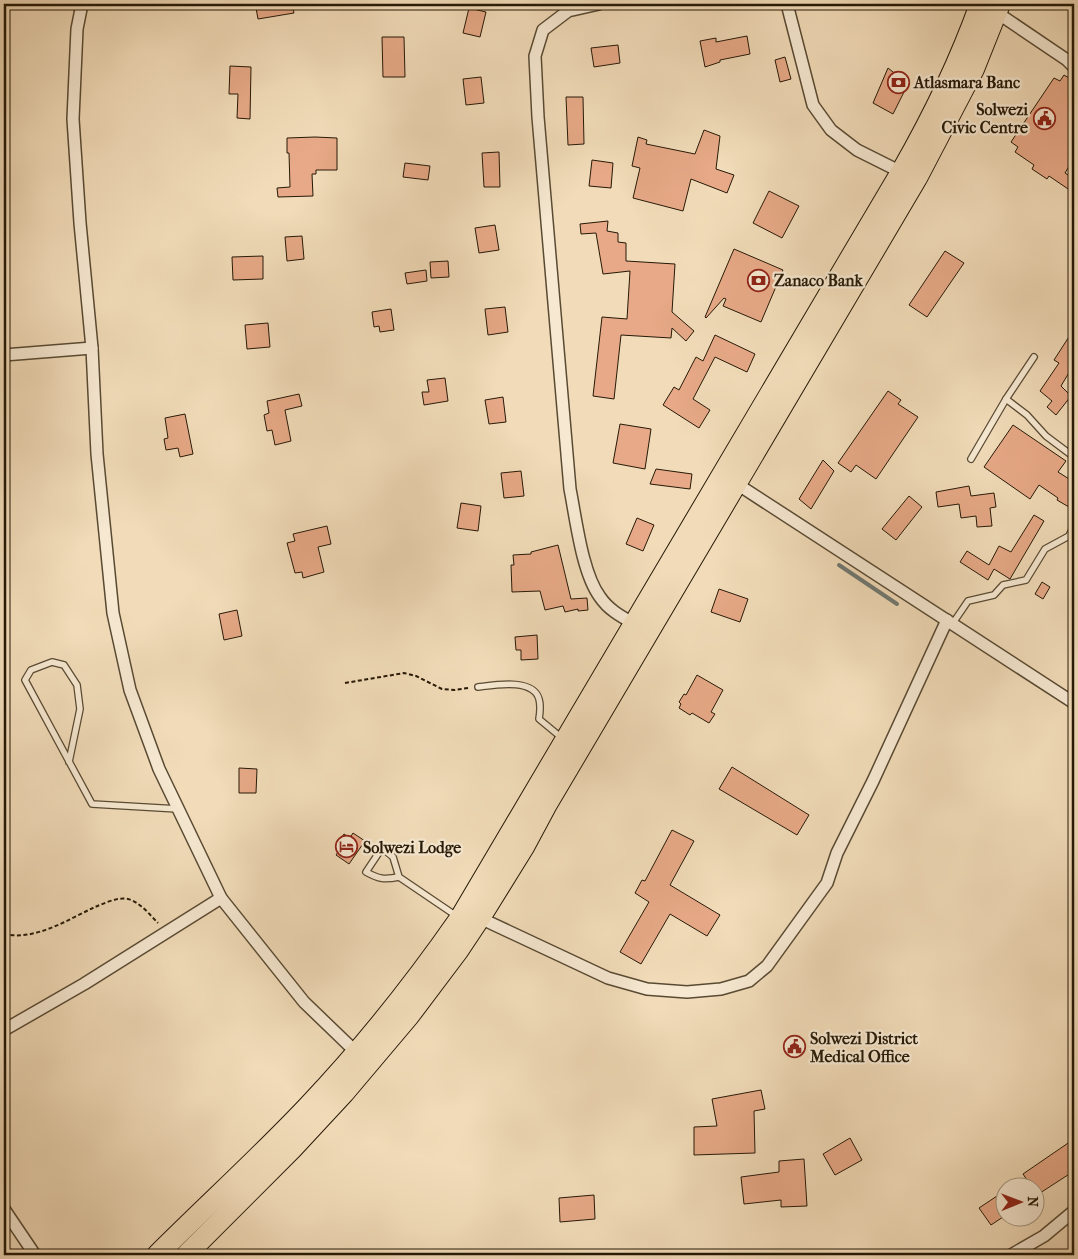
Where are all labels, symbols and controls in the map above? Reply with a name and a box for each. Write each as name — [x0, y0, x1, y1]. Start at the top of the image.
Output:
bank icon: Atlasmara Banc — [886, 70, 910, 94]
place label: Atlasmara Banc — [913, 73, 1020, 92]
place label: Solwezi Civic Centre — [942, 100, 1028, 137]
public building icon: Solwezi Civic Centre — [1032, 106, 1056, 130]
bank icon: Zanaco Bank — [746, 268, 770, 292]
place label: Zanaco Bank — [774, 271, 864, 290]
hotel icon: Solwezi Lodge — [335, 835, 359, 859]
place label: Solwezi Lodge — [363, 838, 461, 858]
place label: Solwezi District Medical Office — [809, 1029, 918, 1066]
public building icon: Solwezi District Medical Office — [782, 1035, 806, 1059]
north arrow — [996, 1176, 1046, 1226]
text: N — [1024, 1196, 1041, 1208]

